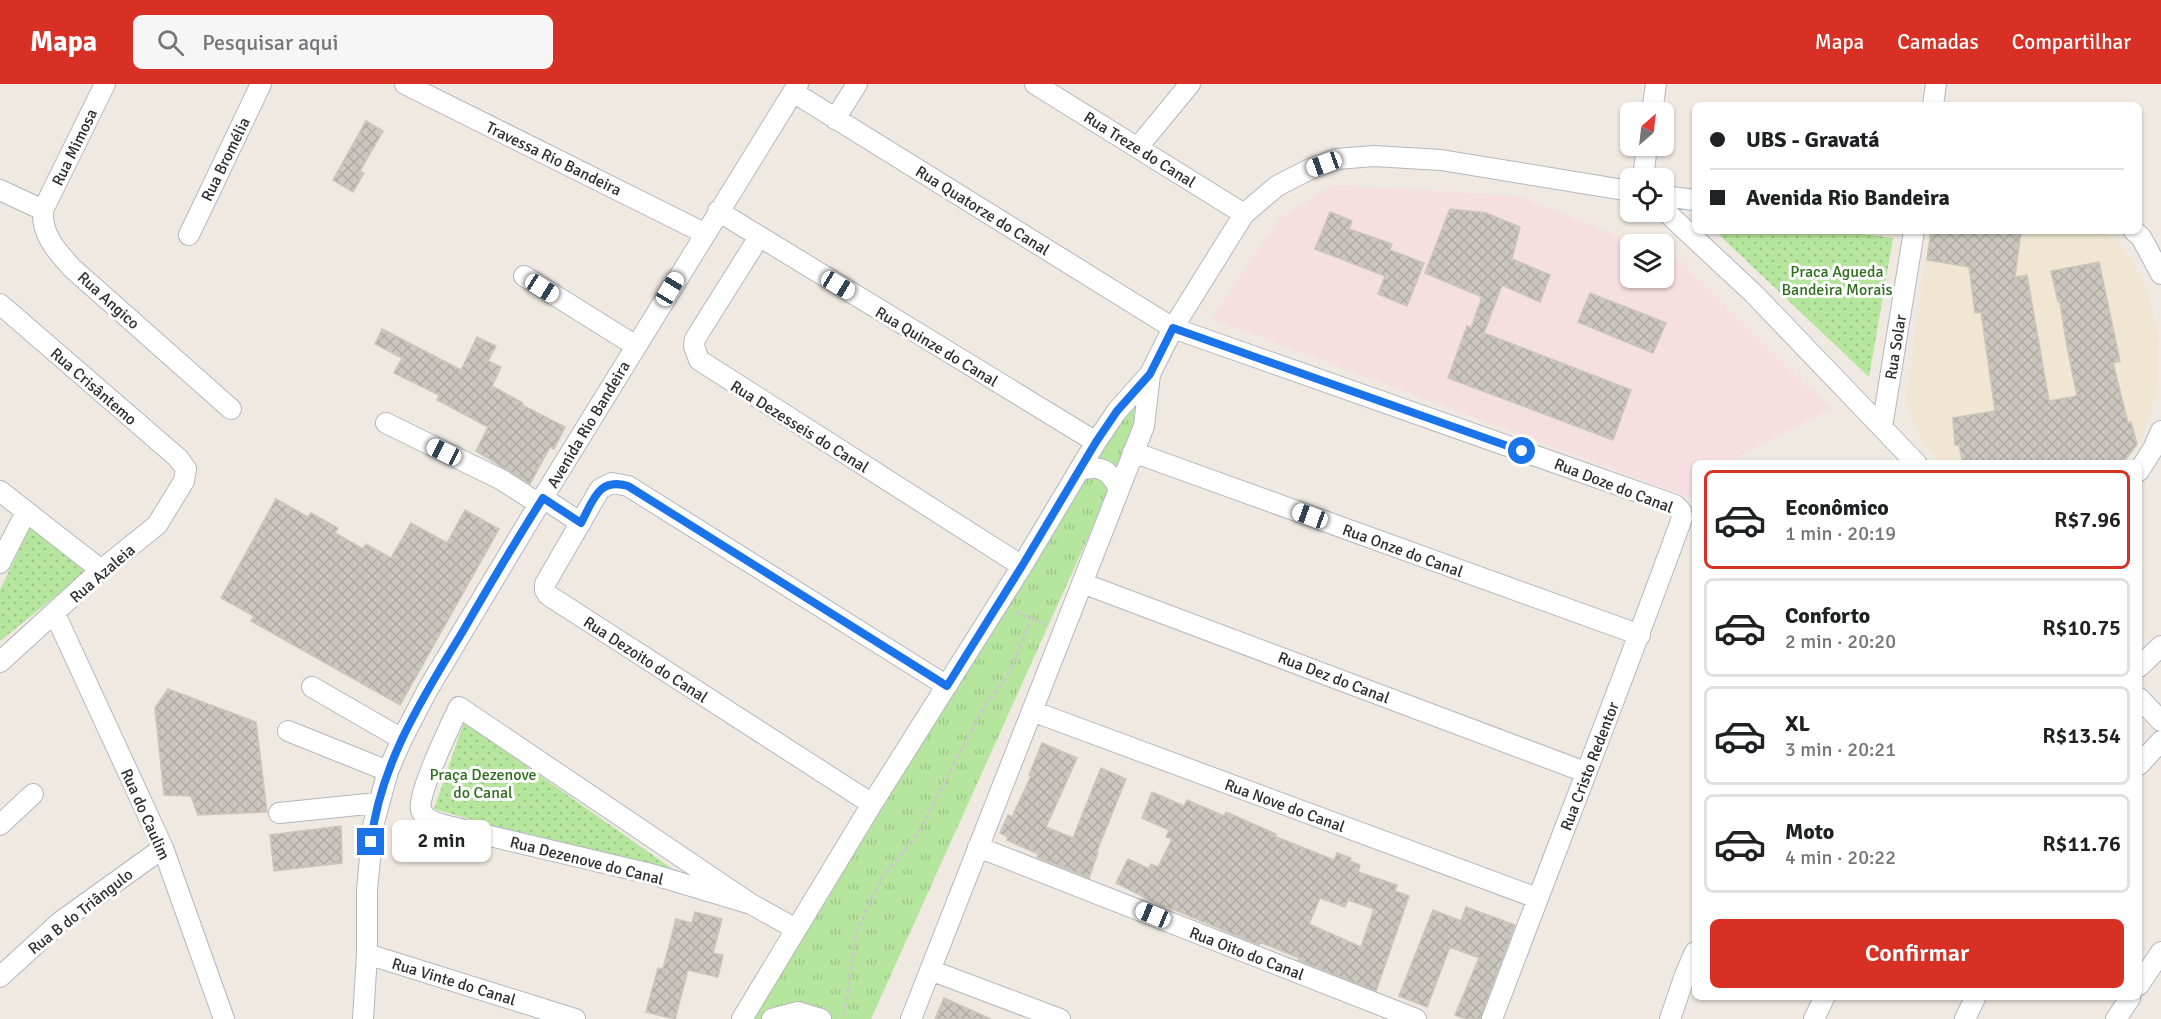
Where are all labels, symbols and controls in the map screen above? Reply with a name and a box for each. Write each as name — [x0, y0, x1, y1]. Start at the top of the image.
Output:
search box — [133, 15, 553, 69]
text: Mapa — [30, 25, 97, 59]
icon: search — [154, 26, 187, 59]
text: Pesquisar aqui — [202, 29, 339, 56]
text: Mapa — [1815, 29, 1864, 55]
text: Camadas — [1897, 29, 1979, 55]
text: Compartilhar — [2012, 29, 2131, 55]
north arrow — [1620, 102, 1674, 156]
map controls — [1620, 102, 1674, 288]
street label: Rua Mimosa — [48, 106, 102, 189]
street label: Rua Treze do Canal — [1080, 107, 1199, 192]
street label: Rua Bromélia — [197, 114, 255, 205]
street label: Travessa Rio Bandeira — [482, 117, 625, 200]
text: UBS - Gravatá — [1746, 126, 1880, 153]
car — [1304, 149, 1344, 179]
street label: Rua Quatorze do Canal — [912, 161, 1054, 260]
button: locate — [1620, 168, 1674, 222]
text: Avenida Rio Bandeira — [1746, 184, 1950, 211]
button: layers — [1620, 234, 1674, 288]
park label: Praca Agueda Bandeira Morais — [1781, 262, 1893, 300]
street label: Rua Angico — [73, 268, 144, 334]
car — [818, 268, 858, 302]
car — [653, 269, 687, 309]
car — [522, 271, 562, 305]
street label: Rua Quinze do Canal — [871, 302, 1002, 392]
street label: Rua Solar — [1881, 313, 1911, 381]
street label: Rua Crisântemo — [46, 344, 141, 430]
street label: Avenida Rio Bandeira — [543, 357, 635, 492]
street label: Rua Dezesseis do Canal — [727, 376, 873, 478]
car — [424, 436, 464, 468]
route start — [1508, 437, 1535, 464]
street label: Rua Doze do Canal — [1551, 454, 1676, 518]
icon: car — [1713, 493, 1767, 547]
text: Econômico — [1785, 494, 1889, 521]
car — [1290, 501, 1330, 531]
text: R$7.96 — [2054, 506, 2121, 533]
street label: Rua Onze do Canal — [1340, 520, 1466, 582]
text: 1 min · 20:19 — [1785, 521, 1896, 546]
street label: Rua Azaleia — [66, 540, 139, 607]
icon: car — [1713, 601, 1767, 655]
text: Conforto — [1785, 602, 1870, 629]
street label: Rua Dezoito do Canal — [579, 612, 712, 708]
text: R$10.75 — [2042, 614, 2121, 641]
text: 2 min · 20:20 — [1785, 629, 1896, 654]
street label: Rua Dez do Canal — [1275, 647, 1393, 709]
street label: Rua Cristo Redentor — [1556, 699, 1624, 834]
icon: car — [1713, 709, 1767, 763]
text: XL — [1785, 710, 1810, 737]
text: R$13.54 — [2042, 722, 2121, 749]
text: 3 min · 20:21 — [1785, 737, 1896, 762]
park label: Praça Dezenove do Canal — [429, 765, 537, 803]
street label: Rua do Caulim — [116, 766, 174, 863]
street label: Rua Nove do Canal — [1222, 775, 1348, 837]
icon: car — [1713, 817, 1767, 871]
text: Moto — [1785, 818, 1834, 845]
callout: 2 min — [392, 821, 491, 863]
route end — [357, 828, 384, 855]
text: 2 min — [418, 828, 465, 853]
text: R$11.76 — [2042, 830, 2121, 857]
street label: Rua Dezenove do Canal — [508, 832, 666, 890]
text: 4 min · 20:22 — [1785, 845, 1896, 870]
street label: Rua B do Triângulo — [24, 865, 137, 959]
car — [1133, 900, 1173, 930]
button: Confirmar — [1710, 919, 2124, 988]
street label: Rua Oito do Canal — [1186, 923, 1307, 985]
street label: Rua Vinte do Canal — [389, 954, 518, 1010]

